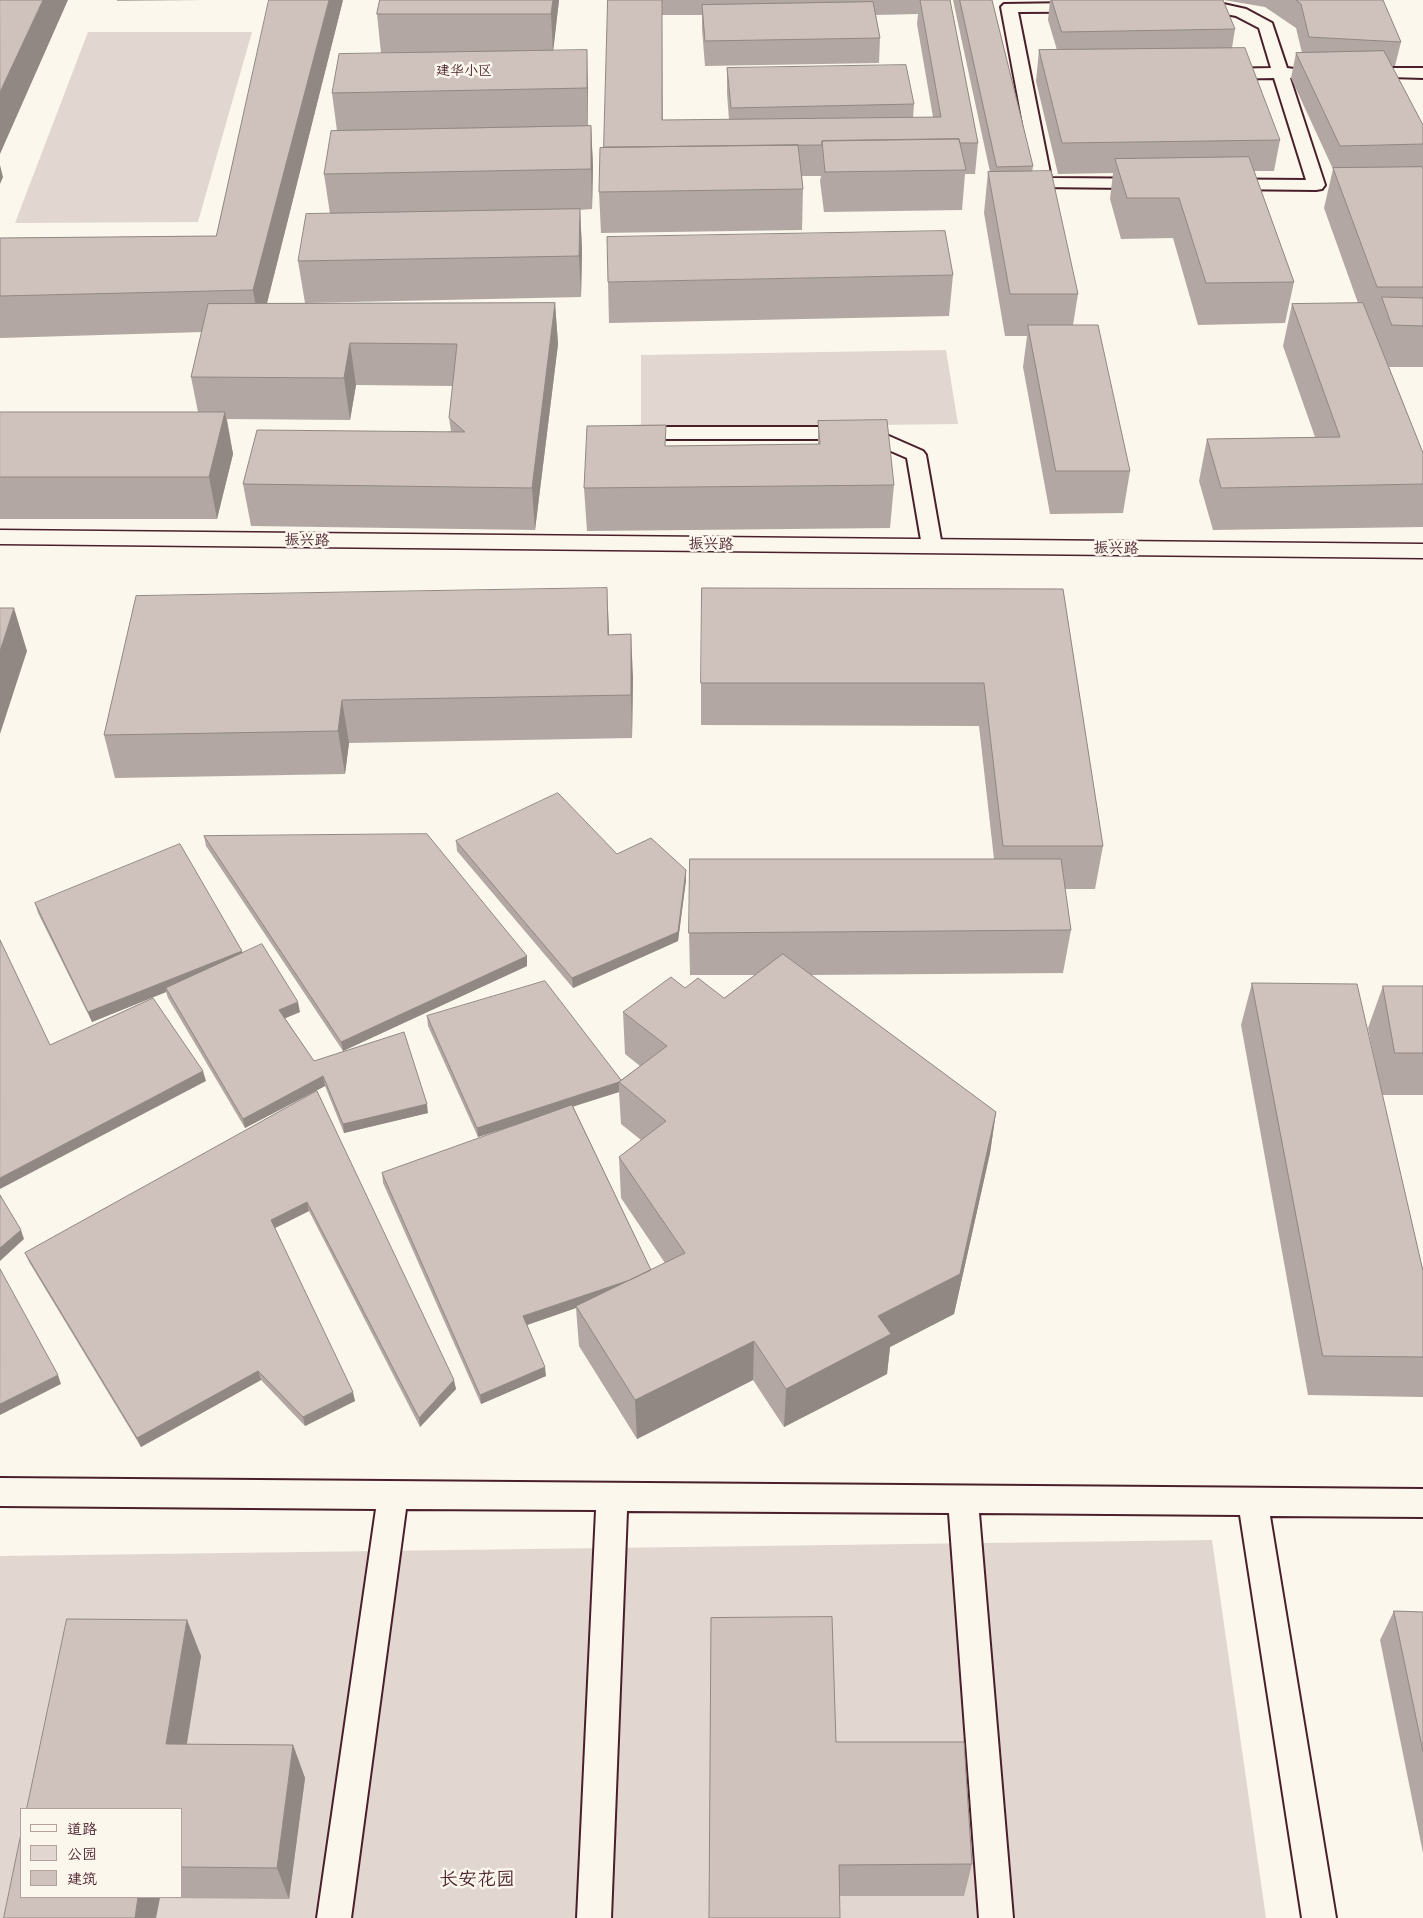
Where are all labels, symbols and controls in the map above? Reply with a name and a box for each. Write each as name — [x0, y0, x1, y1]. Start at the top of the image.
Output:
district label: 建华小区 — [436, 63, 492, 79]
street label: 振兴路 — [284, 531, 330, 549]
street label: 振兴路 — [688, 535, 734, 553]
street label: 振兴路 — [1093, 539, 1139, 557]
legend — [20, 1808, 182, 1898]
text: 道路 — [67, 1818, 97, 1838]
text: 公园 — [67, 1843, 97, 1863]
text: 建筑 — [67, 1868, 97, 1888]
district label: 长安花园 — [439, 1868, 515, 1890]

